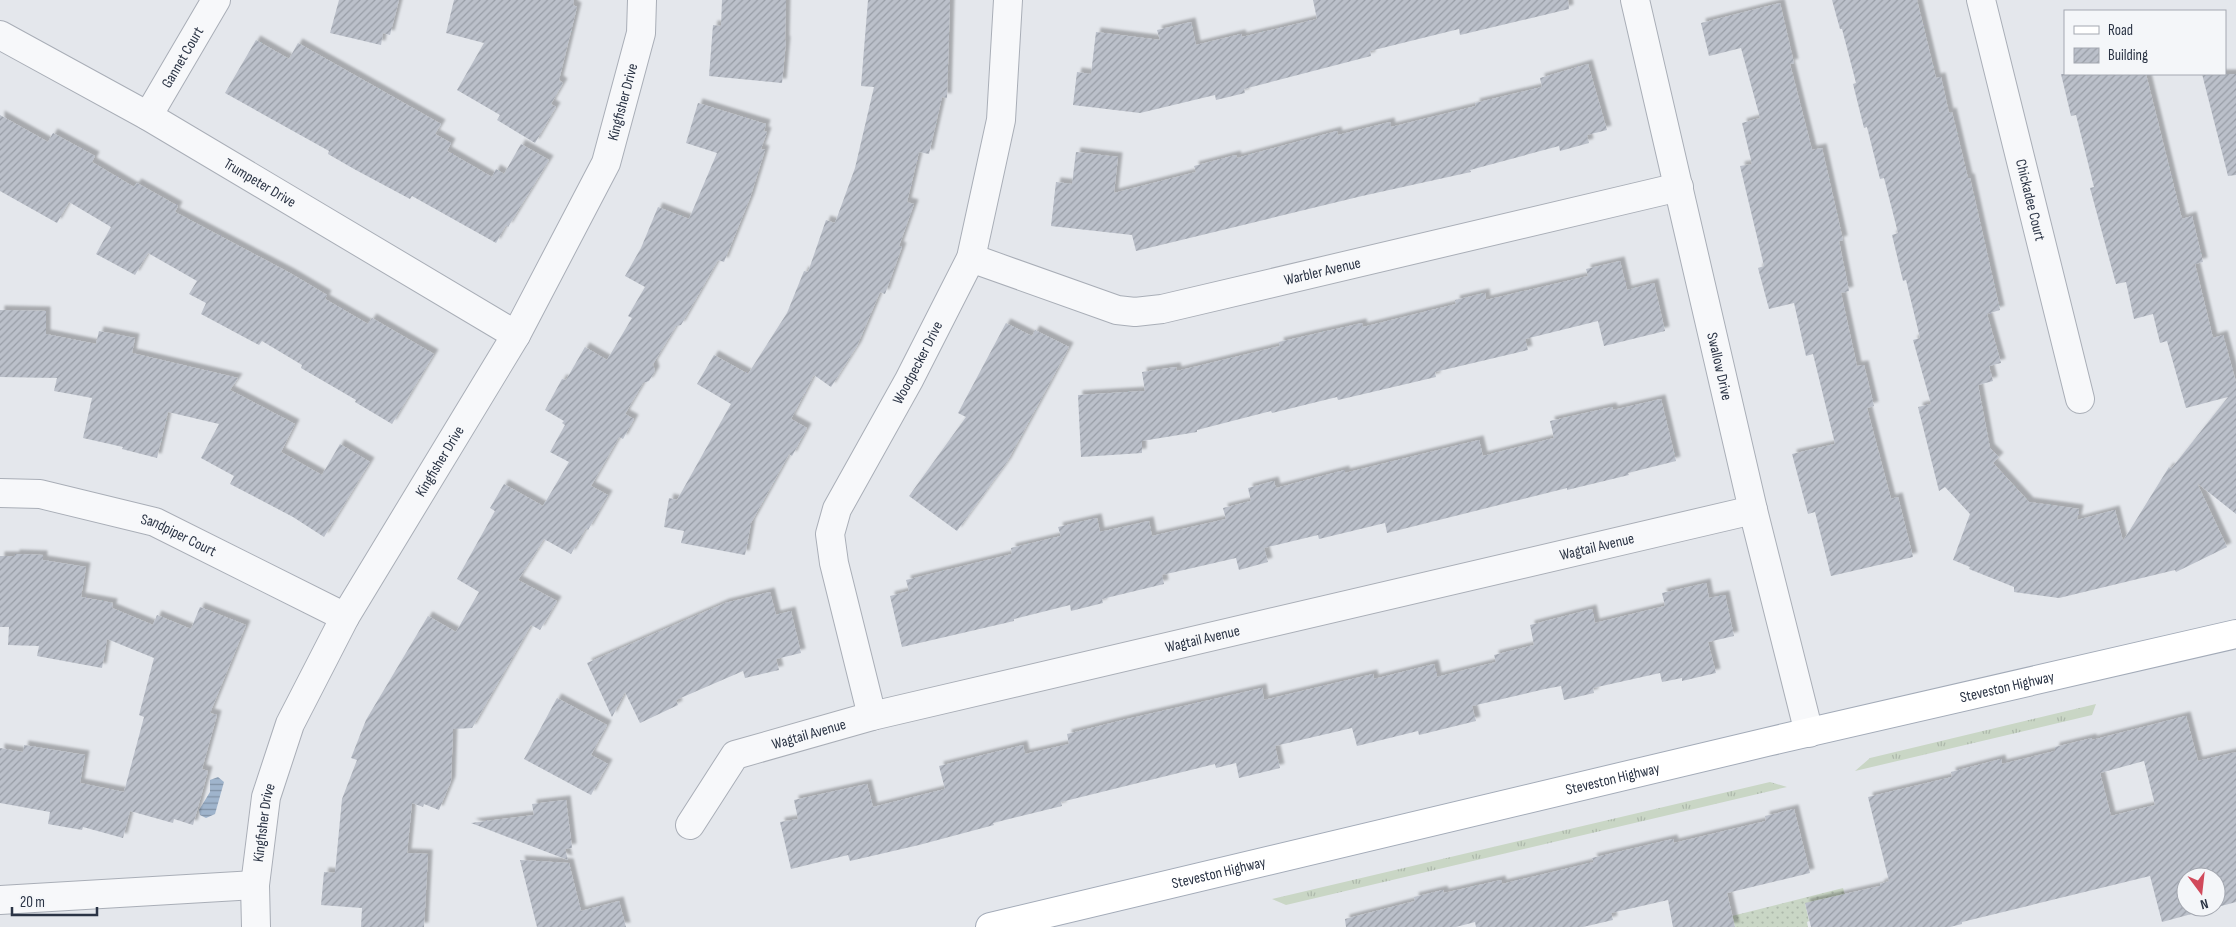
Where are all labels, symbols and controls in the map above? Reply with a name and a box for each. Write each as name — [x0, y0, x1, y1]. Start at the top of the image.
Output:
legend — [2064, 10, 2226, 75]
text: Road — [2108, 21, 2133, 40]
street label: Gannet Court — [157, 23, 208, 92]
text: Building — [2108, 46, 2148, 65]
street label: Kingfisher Drive — [603, 61, 642, 143]
street label: Trumpeter Drive — [220, 154, 299, 212]
street label: Chickadee Court — [2011, 157, 2049, 243]
street label: Warbler Avenue — [1282, 253, 1363, 290]
street label: Woodpecker Drive — [888, 318, 947, 408]
street label: Swallow Drive — [1702, 331, 1736, 402]
street label: Kingfisher Drive — [411, 423, 469, 500]
street label: Sandpiper Court — [139, 510, 220, 561]
street label: Wagtail Avenue — [1558, 529, 1636, 565]
street label: Wagtail Avenue — [1163, 621, 1242, 657]
street label: Steveston Highway — [1958, 667, 2056, 707]
street label: Wagtail Avenue — [770, 715, 848, 754]
street label: Steveston Highway — [1564, 759, 1662, 800]
street label: Kingfisher Drive — [249, 781, 280, 863]
street label: Steveston Highway — [1170, 853, 1268, 893]
north arrow — [2176, 867, 2226, 917]
scale bar — [12, 884, 98, 916]
text: 20 m — [20, 893, 45, 912]
text: N — [2198, 895, 2210, 913]

